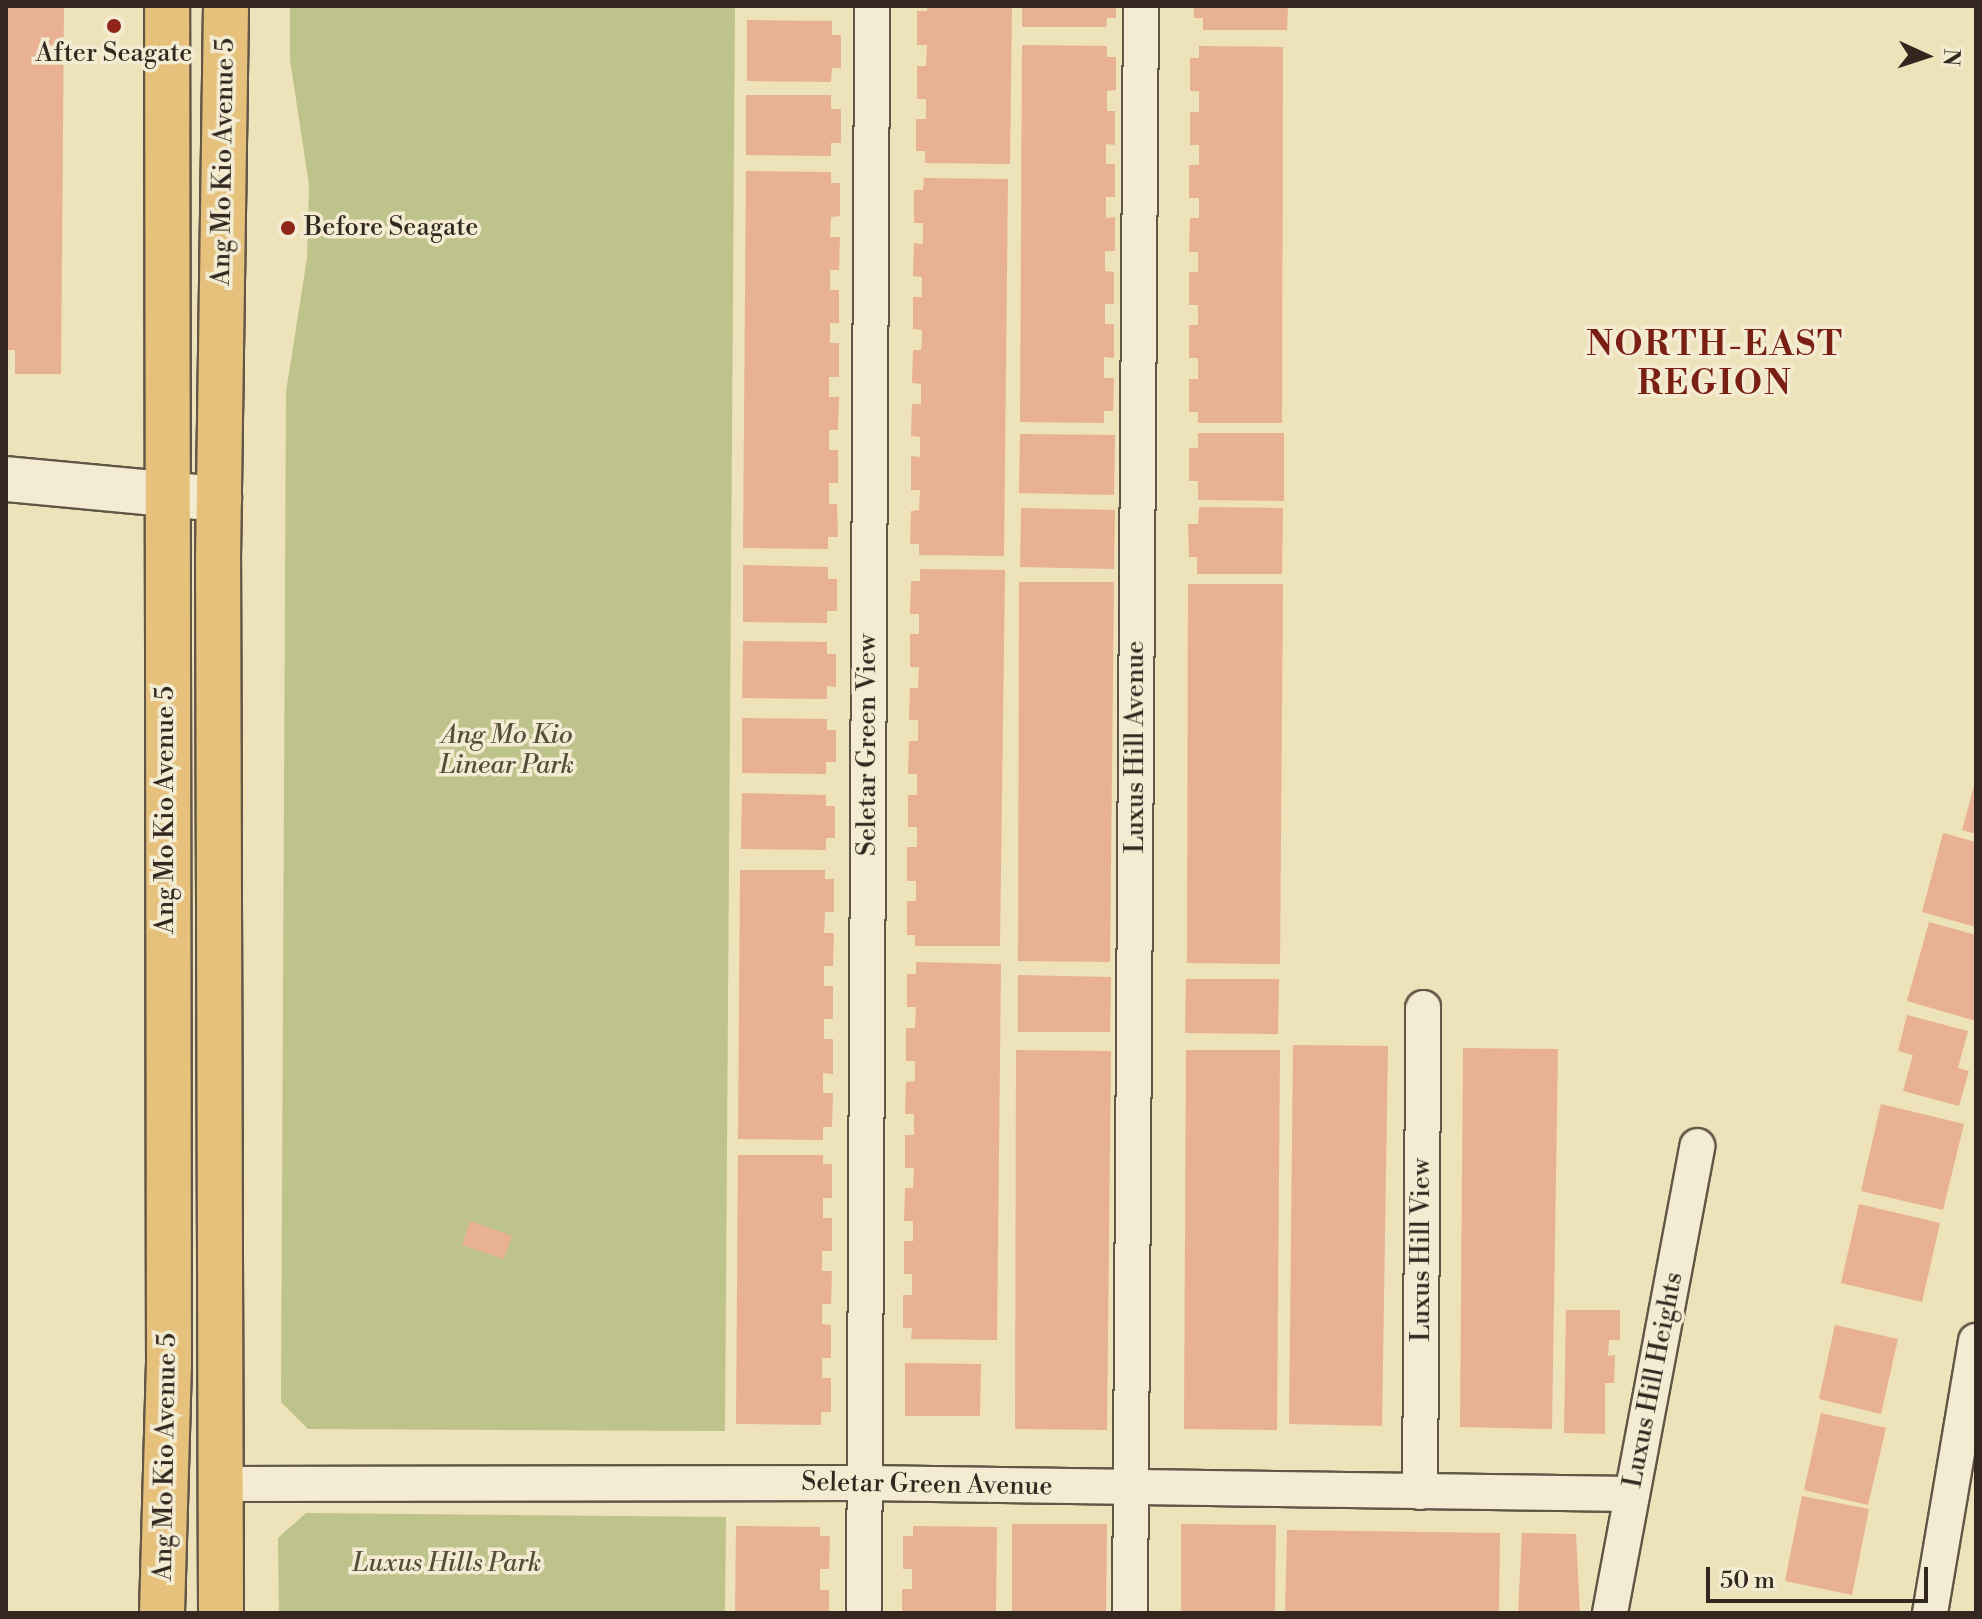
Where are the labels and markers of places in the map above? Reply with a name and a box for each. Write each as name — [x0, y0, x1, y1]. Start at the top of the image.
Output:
marker: After Seagate — [105, 17, 123, 35]
place label: After Seagate — [36, 38, 192, 70]
place label: Before Seagate — [304, 212, 478, 244]
marker: Before Seagate — [279, 219, 297, 237]

